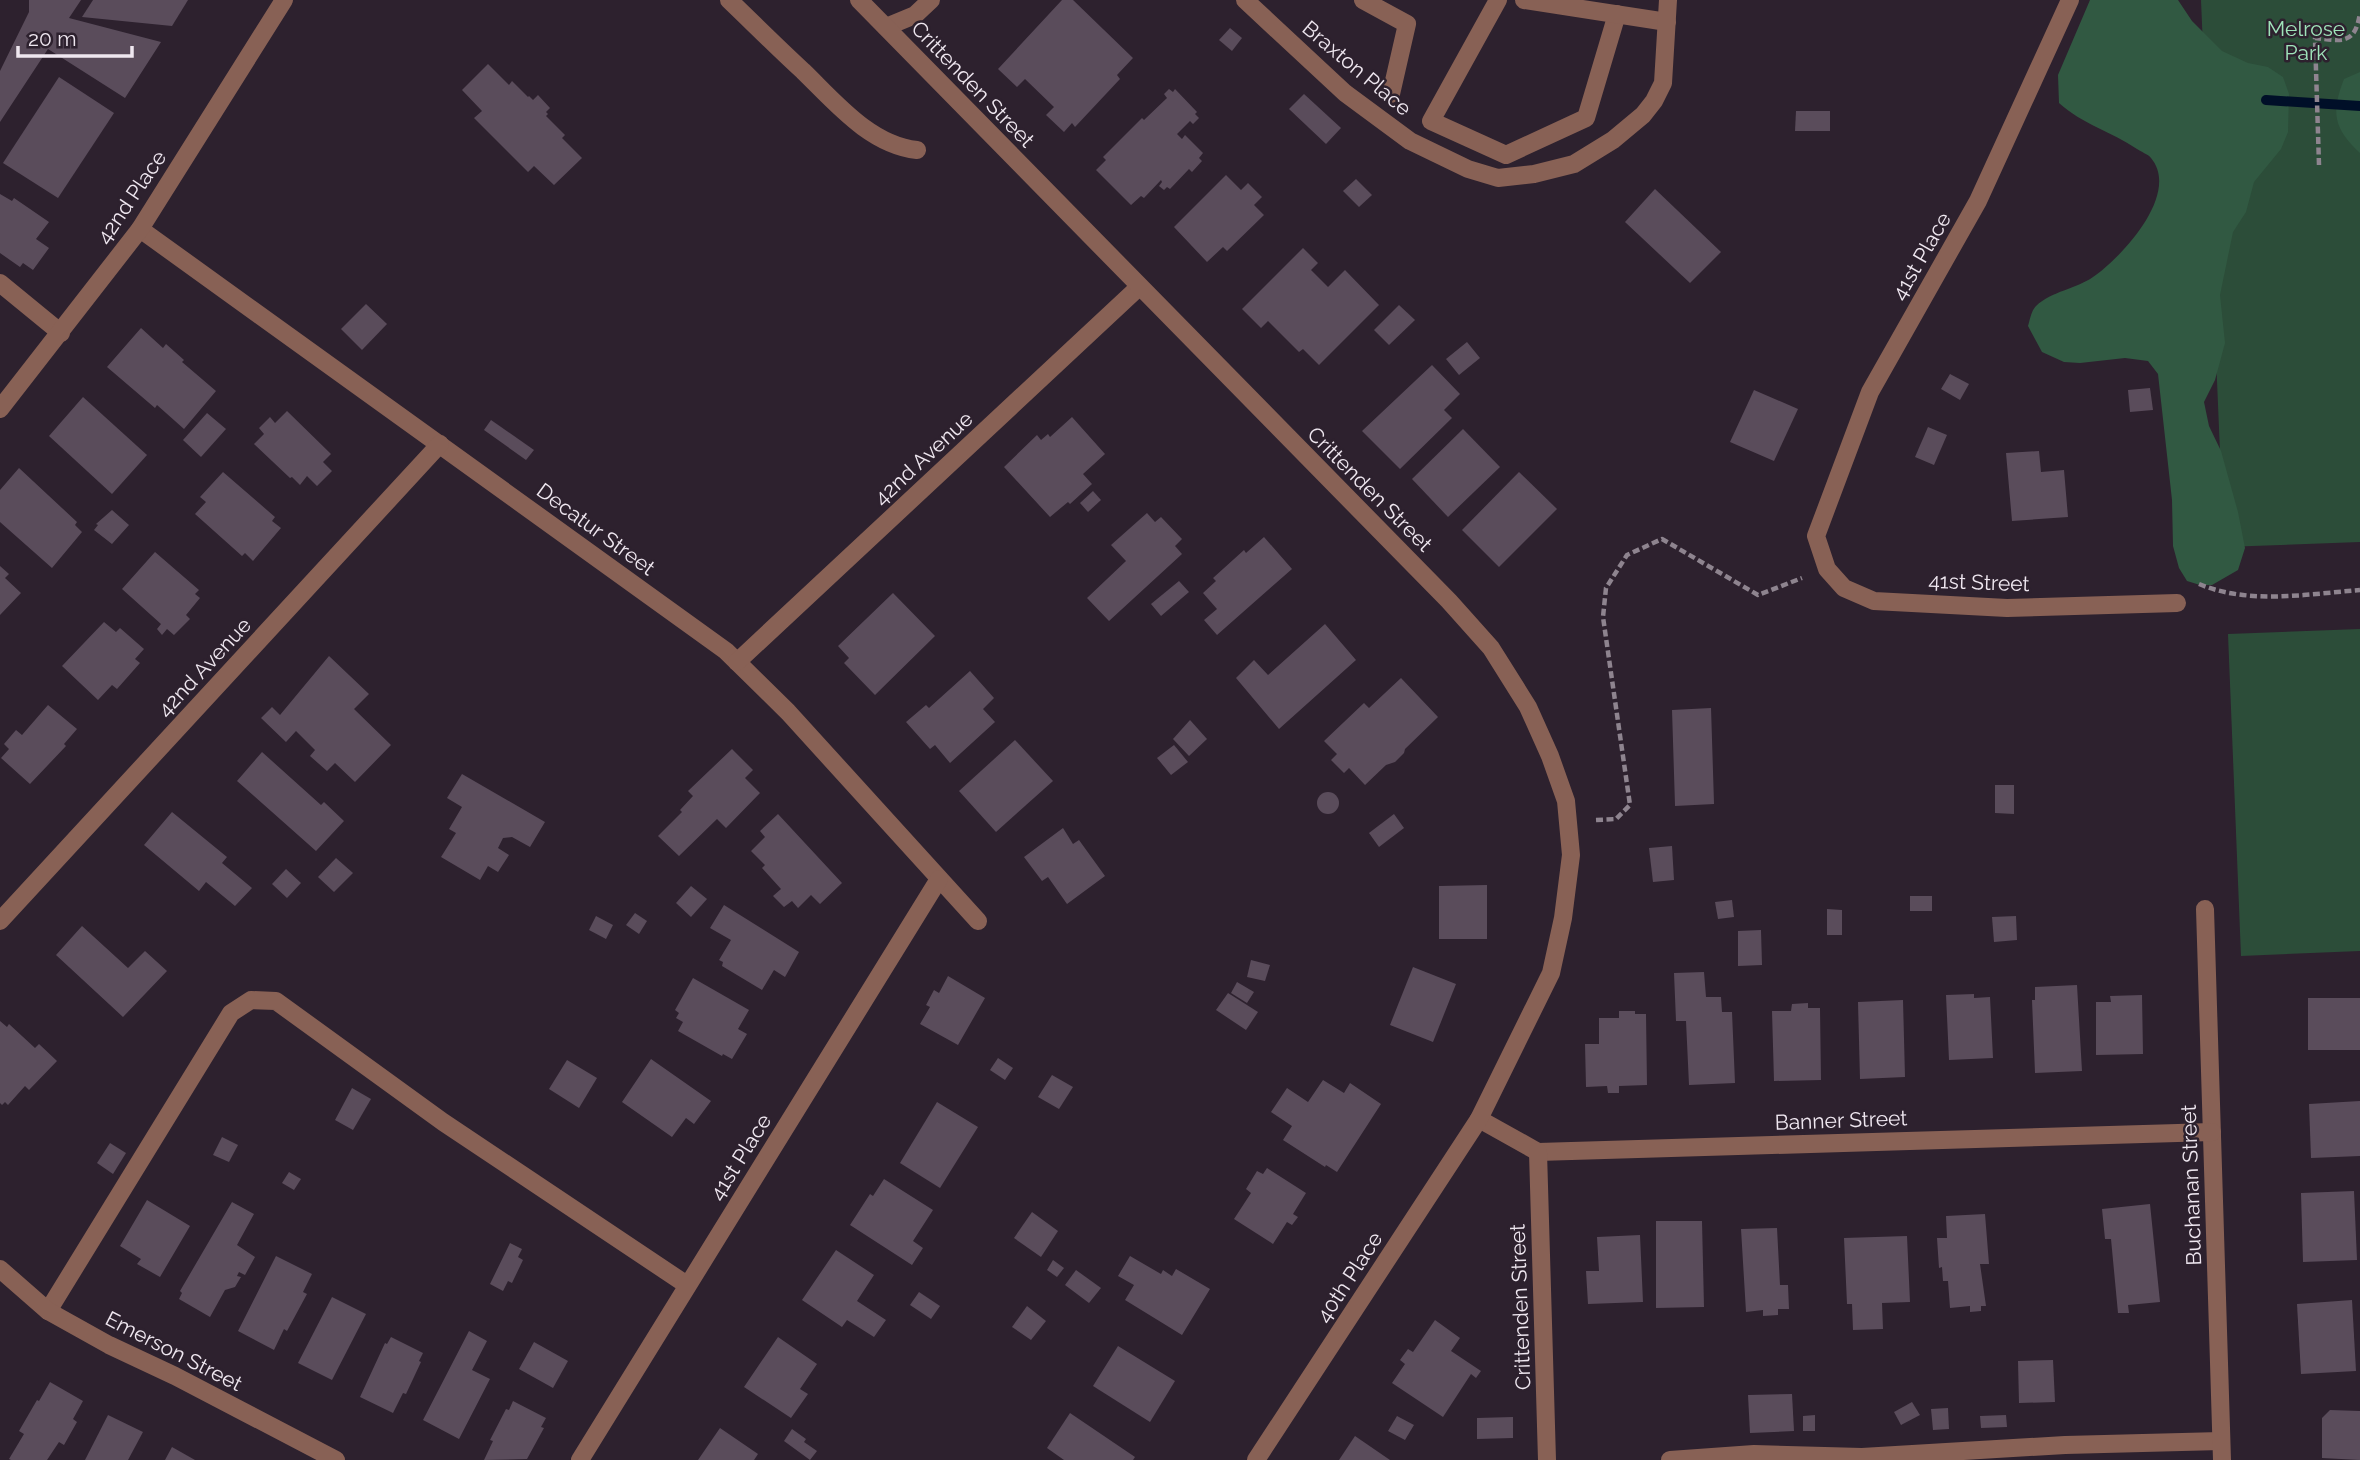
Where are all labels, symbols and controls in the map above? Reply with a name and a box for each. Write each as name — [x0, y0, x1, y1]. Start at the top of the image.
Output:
scale bar — [18, 14, 131, 58]
street label: Braxton Place — [1298, 15, 1416, 121]
street label: Crittenden Street — [906, 16, 1040, 152]
park label: Melrose Park — [2267, 16, 2345, 65]
text: 20 m — [28, 26, 76, 51]
street label: 42nd Place — [91, 146, 171, 248]
street label: 41st Place — [1886, 208, 1956, 304]
street label: 42nd Avenue — [868, 406, 978, 510]
street label: Crittenden Street — [1302, 421, 1438, 557]
street label: Decatur Street — [532, 478, 660, 580]
street label: 41st Street — [1928, 568, 2030, 596]
street label: 42nd Avenue — [152, 612, 256, 722]
street label: Buchanan Street — [2176, 1104, 2206, 1266]
street label: Banner Street — [1774, 1105, 1908, 1135]
street label: 41st Place — [704, 1109, 776, 1205]
street label: Crittenden Street — [1505, 1224, 1535, 1390]
street label: 40th Place — [1310, 1227, 1388, 1327]
street label: Emerson Street — [101, 1306, 247, 1396]

